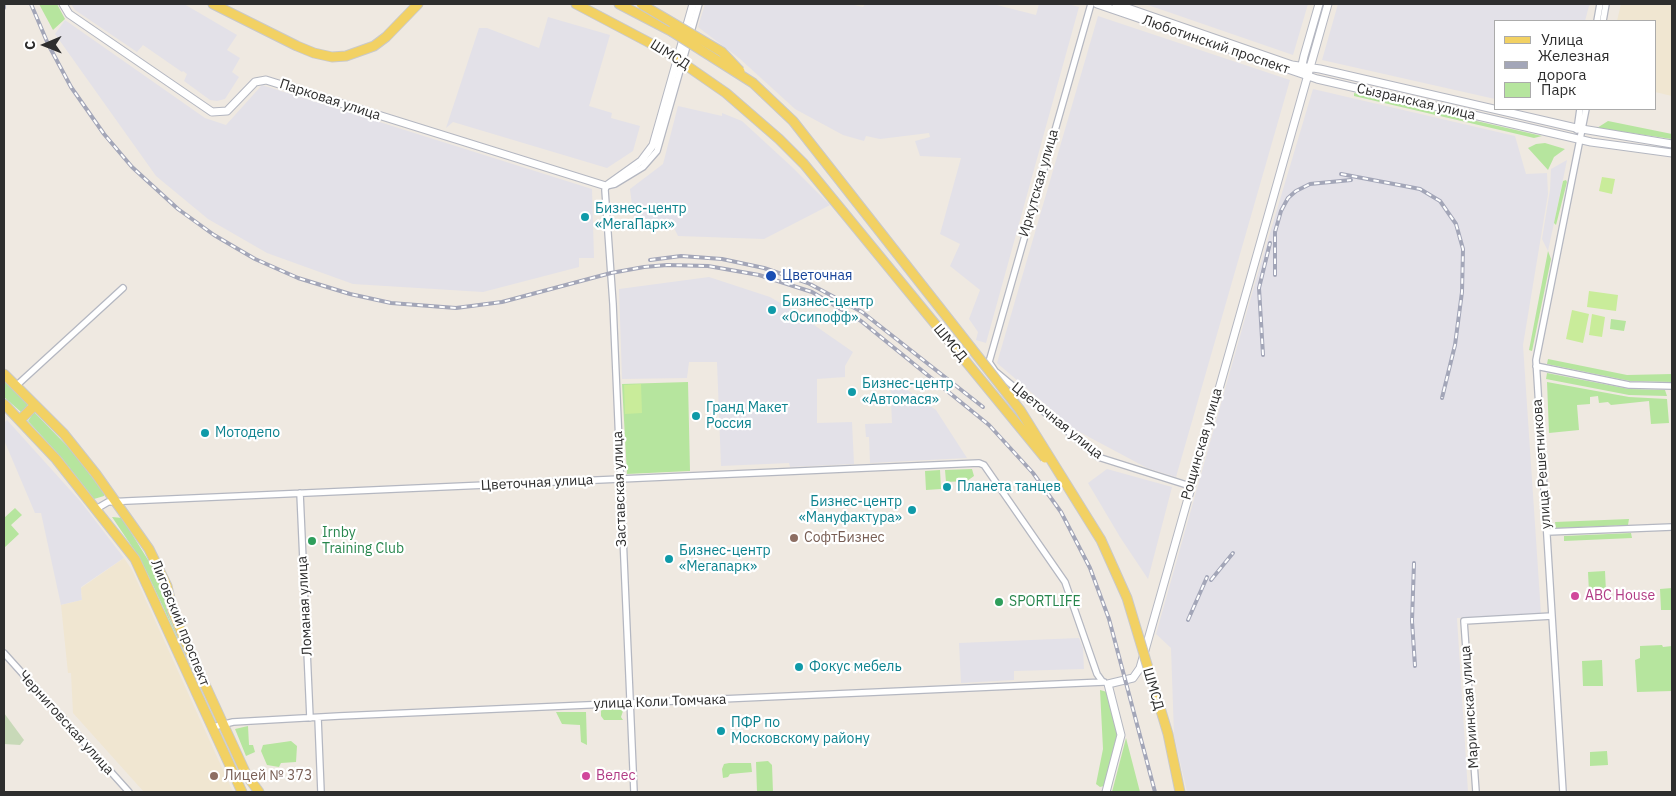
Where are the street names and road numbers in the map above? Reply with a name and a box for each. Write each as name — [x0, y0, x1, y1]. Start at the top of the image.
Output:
street label: Люботинский проспект — [1140, 12, 1292, 78]
street label: ШМСД — [647, 36, 693, 74]
street label: Парковая улица — [277, 76, 383, 124]
street label: Сызранская улица — [1355, 80, 1477, 124]
street label: Иркутская улица — [1016, 127, 1062, 239]
street label: ШМСД — [930, 321, 970, 365]
street label: Цветочная улица — [1008, 379, 1106, 463]
street label: Рощинская улица — [1178, 386, 1226, 502]
street label: улица Решетникова — [1529, 398, 1555, 530]
street label: Заставская улица — [610, 431, 630, 547]
street label: Цветочная улица — [480, 472, 594, 494]
street label: Ломаная улица — [294, 556, 316, 656]
street label: Лиговский проспект — [147, 557, 213, 689]
street label: Мариинская улица — [1457, 645, 1483, 769]
street label: ШМСД — [1139, 666, 1167, 712]
street label: Черниговская улица — [15, 667, 117, 779]
street label: улица Коли Томчака — [593, 691, 727, 713]

